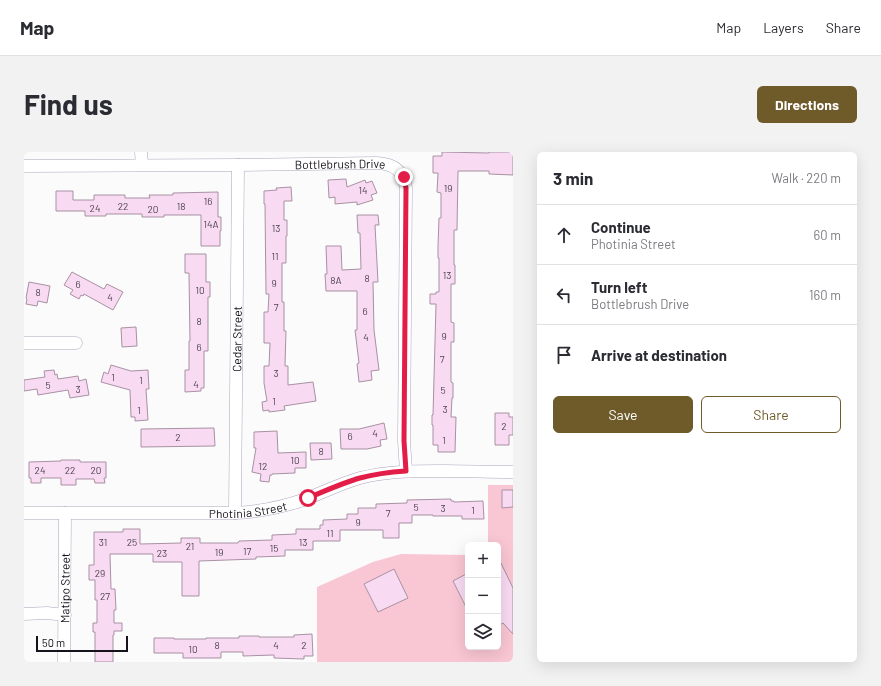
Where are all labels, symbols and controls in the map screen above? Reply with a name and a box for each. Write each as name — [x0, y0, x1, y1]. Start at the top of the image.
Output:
text: Map — [20, 16, 54, 39]
text: Map — [716, 19, 741, 36]
text: Layers — [763, 19, 804, 36]
text: Share — [826, 19, 861, 36]
button: Directions — [757, 86, 857, 123]
text: Find us — [24, 87, 113, 121]
street label: Bottlebrush Drive — [295, 156, 387, 171]
route end — [395, 168, 413, 186]
text: 3 min — [553, 168, 593, 188]
text: Walk · 220 m — [771, 170, 841, 186]
house number: 19 — [444, 182, 452, 194]
house number: 14 — [358, 184, 368, 196]
house number: 16 — [204, 195, 212, 207]
house number: 22 — [118, 200, 128, 212]
house number: 18 — [177, 200, 185, 212]
house number: 24 — [90, 202, 100, 214]
house number: 20 — [147, 203, 159, 215]
house number: 14A — [203, 218, 219, 230]
text: Continue — [591, 218, 651, 236]
house number: 13 — [272, 222, 280, 234]
icon: ahead — [553, 224, 575, 246]
text: 60 m — [814, 227, 841, 243]
text: Photinia Street — [591, 236, 676, 252]
house number: 11 — [271, 250, 279, 262]
house number: 13 — [443, 269, 451, 281]
house number: 8 — [364, 272, 370, 284]
house number: 8A — [330, 274, 342, 286]
house number: 9 — [271, 277, 277, 289]
house number: 6 — [75, 278, 81, 290]
text: Turn left — [591, 278, 647, 296]
house number: 10 — [195, 284, 205, 296]
icon: left — [553, 284, 575, 306]
house number: 8 — [35, 286, 41, 298]
text: 160 m — [809, 287, 841, 303]
house number: 4 — [107, 291, 113, 303]
text: Bottlebrush Drive — [591, 296, 689, 312]
house number: 7 — [274, 301, 279, 313]
house number: 6 — [362, 305, 368, 317]
street label: Cedar Street — [229, 306, 244, 372]
house number: 8 — [196, 315, 202, 327]
house number: 9 — [441, 330, 447, 342]
house number: 4 — [363, 331, 369, 343]
house number: 6 — [196, 341, 202, 353]
icon: arrive — [553, 344, 575, 366]
text: Arrive at destination — [591, 346, 727, 364]
house number: 7 — [440, 353, 445, 365]
house number: 3 — [273, 367, 279, 379]
house number: 1 — [111, 371, 115, 383]
house number: 1 — [139, 374, 143, 386]
house number: 4 — [193, 378, 199, 390]
house number: 5 — [45, 379, 51, 391]
house number: 3 — [75, 383, 81, 395]
house number: 5 — [440, 384, 446, 396]
house number: 1 — [272, 395, 276, 407]
button: Save — [553, 396, 693, 433]
button: Share — [701, 396, 841, 433]
house number: 3 — [442, 403, 448, 415]
house number: 1 — [137, 404, 141, 416]
house number: 2 — [501, 420, 507, 432]
house number: 4 — [372, 427, 378, 439]
house number: 6 — [347, 430, 353, 442]
house number: 2 — [175, 431, 181, 443]
house number: 1 — [442, 434, 446, 446]
house number: 8 — [318, 445, 324, 457]
house number: 10 — [290, 454, 300, 466]
house number: 12 — [259, 460, 267, 472]
house number: 24 — [35, 464, 45, 476]
house number: 22 — [65, 464, 75, 476]
house number: 20 — [90, 464, 102, 476]
route start — [299, 489, 317, 507]
street label: Photinia Street — [209, 498, 288, 520]
house number: 5 — [413, 501, 419, 513]
house number: 3 — [440, 502, 446, 514]
house number: 1 — [471, 504, 475, 516]
house number: 7 — [386, 507, 391, 519]
house number: 9 — [355, 516, 361, 528]
house number: 11 — [326, 527, 334, 539]
house number: 31 — [99, 536, 107, 548]
house number: 25 — [127, 536, 137, 548]
house number: 13 — [299, 536, 307, 548]
house number: 21 — [186, 540, 194, 552]
house number: 15 — [270, 542, 278, 554]
map controls — [465, 542, 501, 650]
button: + — [465, 542, 501, 578]
house number: 17 — [243, 545, 251, 557]
house number: 19 — [215, 546, 223, 558]
house number: 23 — [157, 547, 167, 559]
street label: Matipo Street — [57, 553, 72, 623]
house number: 29 — [95, 567, 105, 579]
button: − — [465, 578, 501, 614]
house number: 27 — [100, 590, 110, 602]
button: layers — [465, 614, 501, 650]
scale bar — [36, 634, 128, 653]
text: 50 m — [42, 636, 65, 649]
house number: 8 — [214, 639, 220, 651]
house number: 4 — [273, 639, 279, 651]
house number: 2 — [301, 639, 307, 651]
house number: 10 — [188, 643, 198, 655]

